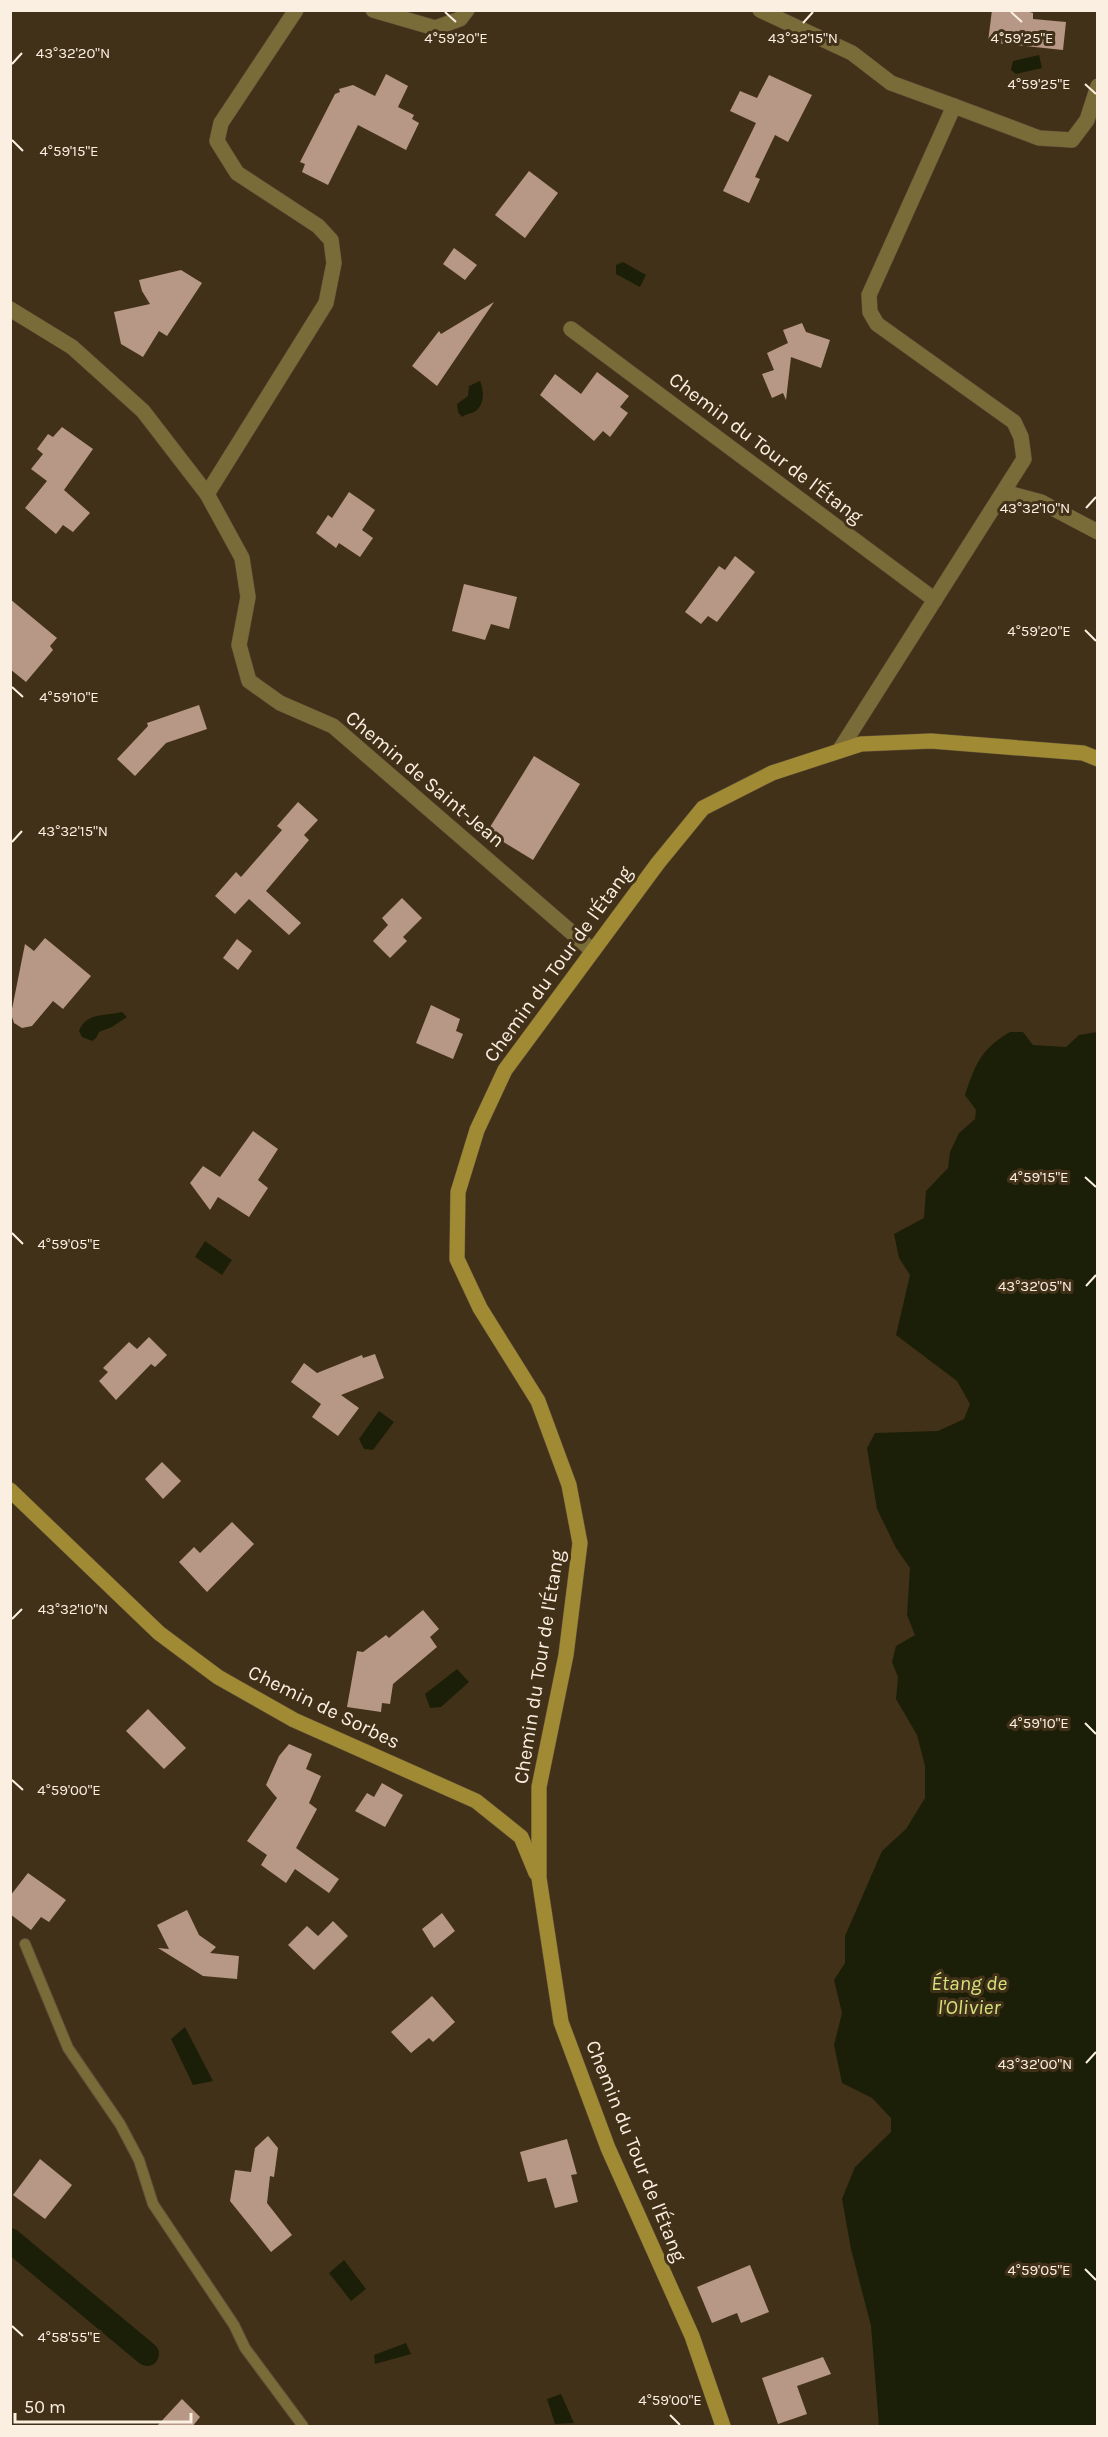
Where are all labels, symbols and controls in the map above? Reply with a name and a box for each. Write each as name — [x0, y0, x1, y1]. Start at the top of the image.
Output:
text: 4°59'20"E — [424, 29, 488, 47]
text: 43°32'15"N — [768, 29, 838, 47]
text: 4°59'25"E — [991, 29, 1053, 47]
text: 43°32'20"N — [36, 44, 110, 62]
text: 4°59'25"E — [1008, 75, 1070, 93]
text: 4°59'15"E — [39, 142, 99, 160]
street label: Chemin du Tour de l'Étang — [665, 367, 868, 528]
text: 43°32'10"N — [1000, 499, 1070, 517]
text: 4°59'20"E — [1007, 622, 1071, 640]
text: 4°59'10"E — [39, 688, 99, 706]
street label: Chemin de Saint-Jean — [341, 706, 509, 852]
text: 43°32'15"N — [38, 822, 108, 840]
street label: Chemin du Tour de l'Étang — [478, 861, 637, 1066]
text: 4°59'15"E — [1009, 1168, 1069, 1186]
text: 4°59'05"E — [37, 1235, 101, 1253]
text: 43°32'05"N — [998, 1277, 1072, 1295]
street label: Chemin du Tour de l'Étang — [508, 1548, 569, 1786]
text: 43°32'10"N — [38, 1600, 108, 1618]
street label: Chemin de Sorbes — [244, 1660, 404, 1754]
text: 4°59'10"E — [1009, 1714, 1069, 1732]
text: 4°59'00"E — [37, 1781, 101, 1799]
water label: Étang de l'Olivier — [931, 1971, 1007, 2019]
street label: Chemin du Tour de l'Étang — [581, 2037, 692, 2265]
text: 43°32'00"N — [998, 2055, 1072, 2073]
text: 4°59'05"E — [1007, 2261, 1071, 2279]
text: 4°58'55"E — [37, 2328, 101, 2346]
scale bar — [15, 2386, 190, 2424]
text: 4°59'00"E — [638, 2391, 702, 2409]
text: 50 m — [24, 2396, 66, 2418]

